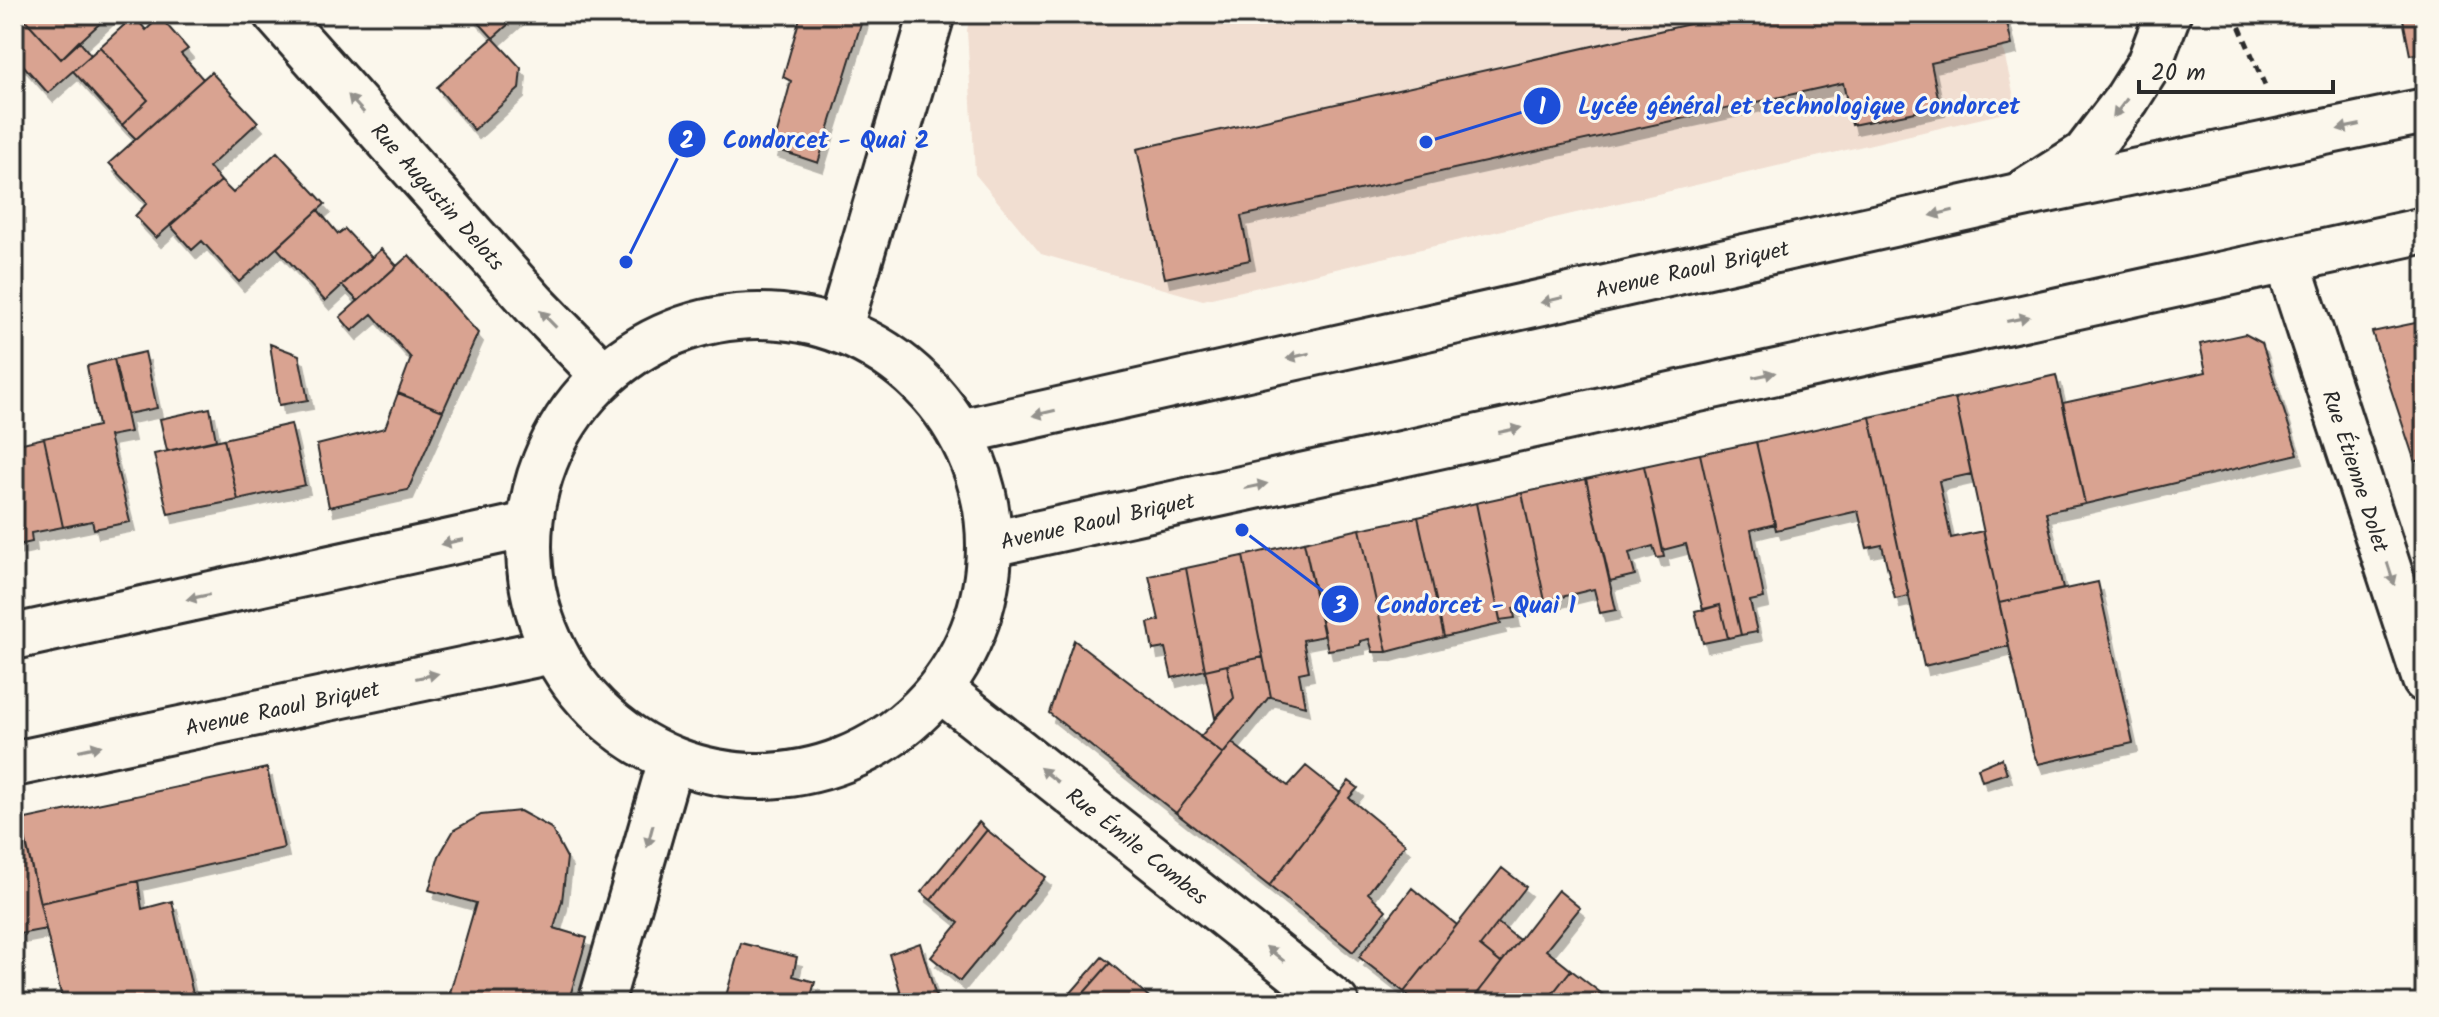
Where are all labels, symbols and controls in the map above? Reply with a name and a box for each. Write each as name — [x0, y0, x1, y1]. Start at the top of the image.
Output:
scale bar — [2139, 44, 2333, 94]
text: 20 m — [2151, 54, 2206, 93]
callout: Lycée général et technologique Condorcet — [1522, 82, 2036, 130]
text: 1 — [1538, 88, 1546, 127]
text: Lycée général et technologique Condorcet — [1578, 88, 2021, 127]
one-way arrow — [348, 95, 366, 114]
one-way arrow — [2112, 97, 2128, 119]
callout: Condorcet - Quai 2 — [667, 115, 945, 163]
street label: Rue Augustin Delots — [361, 116, 512, 280]
text: 2 — [680, 122, 694, 161]
text: Condorcet - Quai 2 — [723, 122, 929, 161]
one-way arrow — [2336, 122, 2361, 134]
one-way arrow — [1930, 207, 1955, 220]
street label: Avenue Raoul Briquet — [1592, 232, 1793, 310]
one-way arrow — [1539, 294, 1564, 307]
one-way arrow — [539, 310, 558, 329]
one-way arrow — [2006, 312, 2031, 325]
one-way arrow — [1285, 350, 1310, 363]
one-way arrow — [1752, 368, 1777, 381]
street label: Rue Étienne Dolet — [2311, 386, 2397, 558]
one-way arrow — [1032, 407, 1057, 420]
one-way arrow — [1498, 423, 1523, 436]
one-way arrow — [1244, 479, 1269, 492]
street label: Avenue Raoul Briquet — [998, 485, 1199, 561]
one-way arrow — [439, 536, 464, 549]
one-way arrow — [2385, 562, 2397, 586]
callout: Condorcet - Quai 1 — [1320, 580, 1591, 628]
text: 3 — [1332, 587, 1347, 626]
text: Condorcet - Quai 1 — [1376, 587, 1577, 626]
one-way arrow — [185, 591, 210, 604]
one-way arrow — [414, 670, 439, 682]
street label: Avenue Raoul Briquet — [182, 673, 383, 748]
one-way arrow — [78, 741, 103, 754]
one-way arrow — [1039, 767, 1059, 784]
street label: Rue Émile Combes — [1057, 780, 1215, 916]
one-way arrow — [644, 823, 656, 848]
one-way arrow — [1265, 947, 1285, 963]

